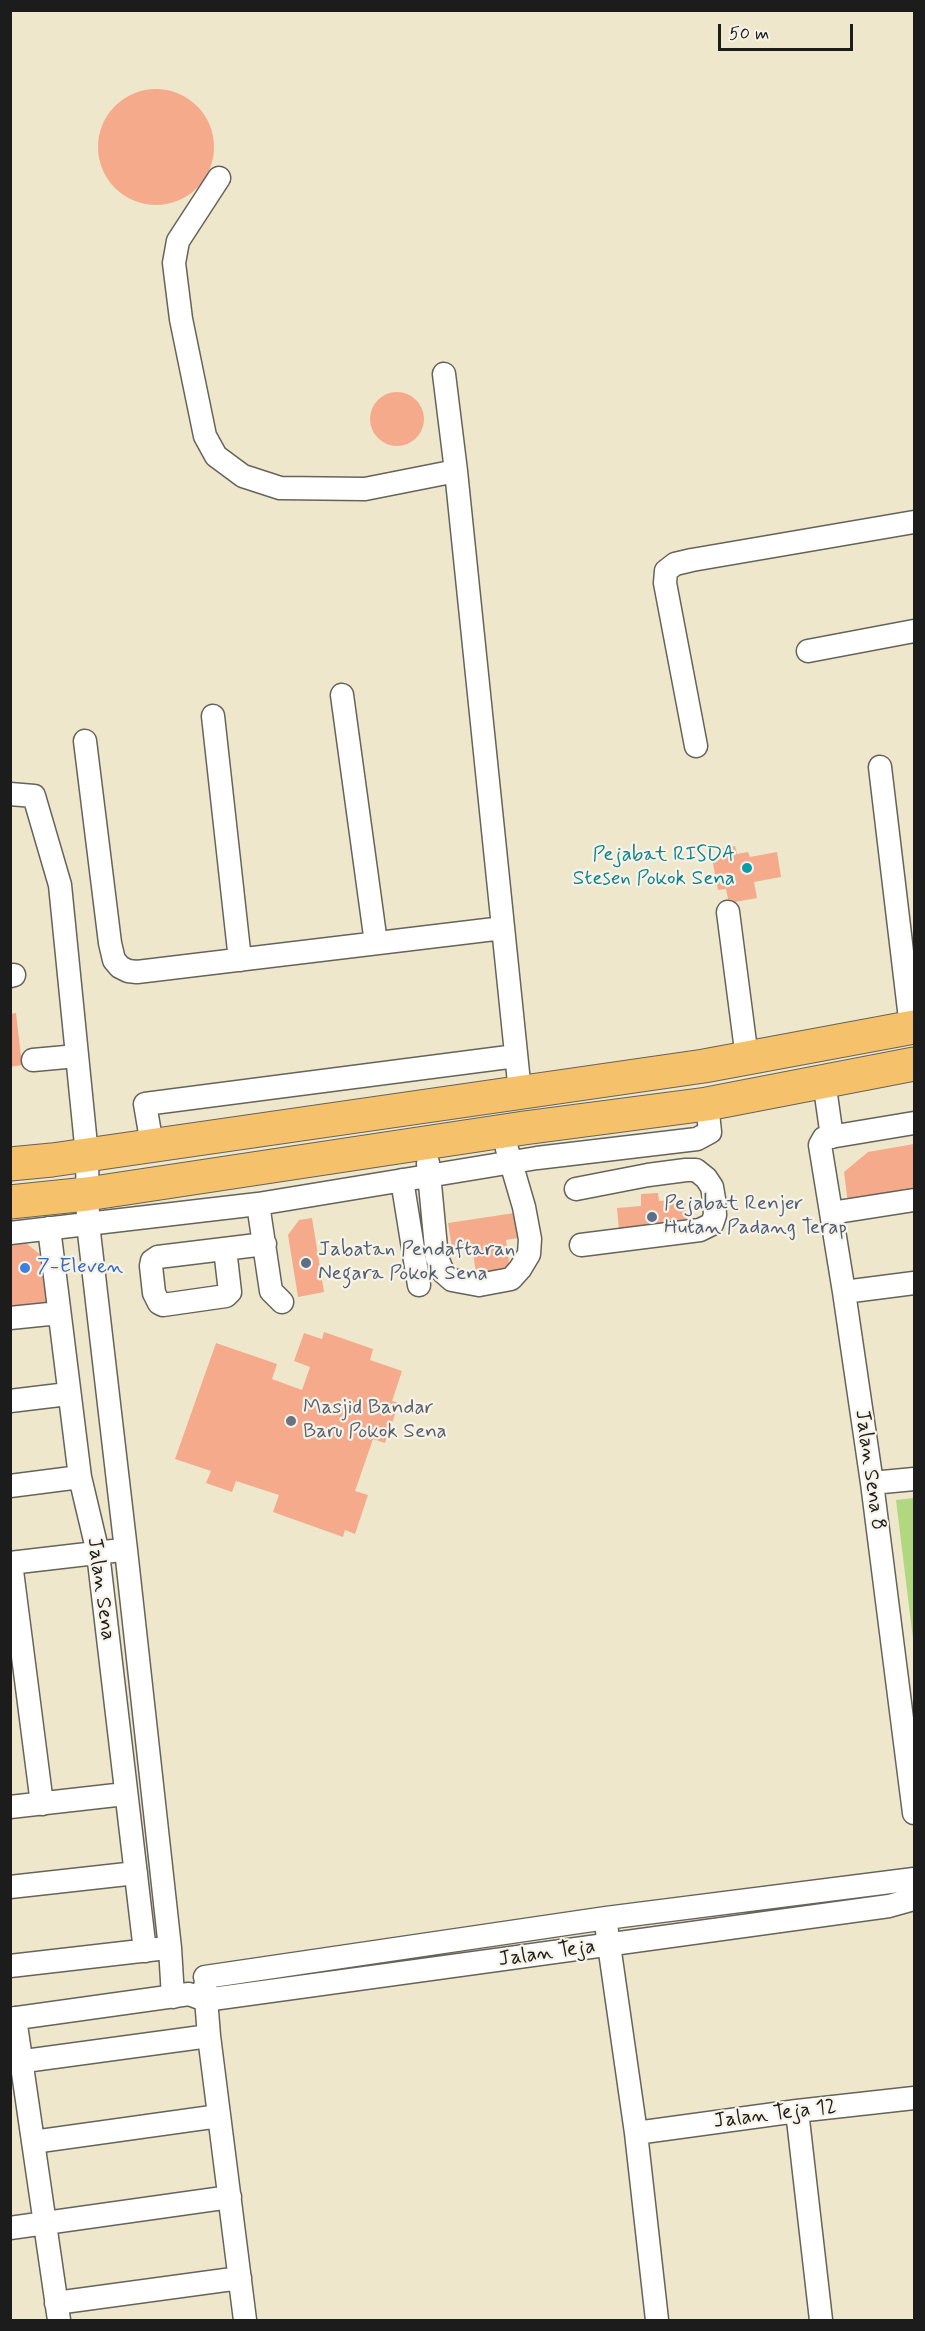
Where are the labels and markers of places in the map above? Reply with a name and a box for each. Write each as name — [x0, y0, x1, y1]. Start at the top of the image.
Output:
place label: Pejabat RISDA Stesen Pokok Sena — [573, 843, 735, 893]
marker: Pejabat RISDA Stesen Pokok Sena — [740, 861, 754, 875]
place label: Pejabat Renjer Hutan Padang Terap — [664, 1192, 847, 1242]
marker: Pejabat Renjer Hutan Padang Terap — [645, 1210, 659, 1224]
place label: Jabatan Pendaftaran Negara Pokok Sena — [318, 1238, 515, 1288]
place label: 7-Eleven — [37, 1255, 123, 1281]
marker: Jabatan Pendaftaran Negara Pokok Sena — [299, 1256, 313, 1270]
marker: 7-Eleven — [18, 1261, 32, 1275]
place label: Masjid Bandar Baru Pokok Sena — [303, 1396, 447, 1446]
marker: Masjid Bandar Baru Pokok Sena — [284, 1414, 298, 1428]

